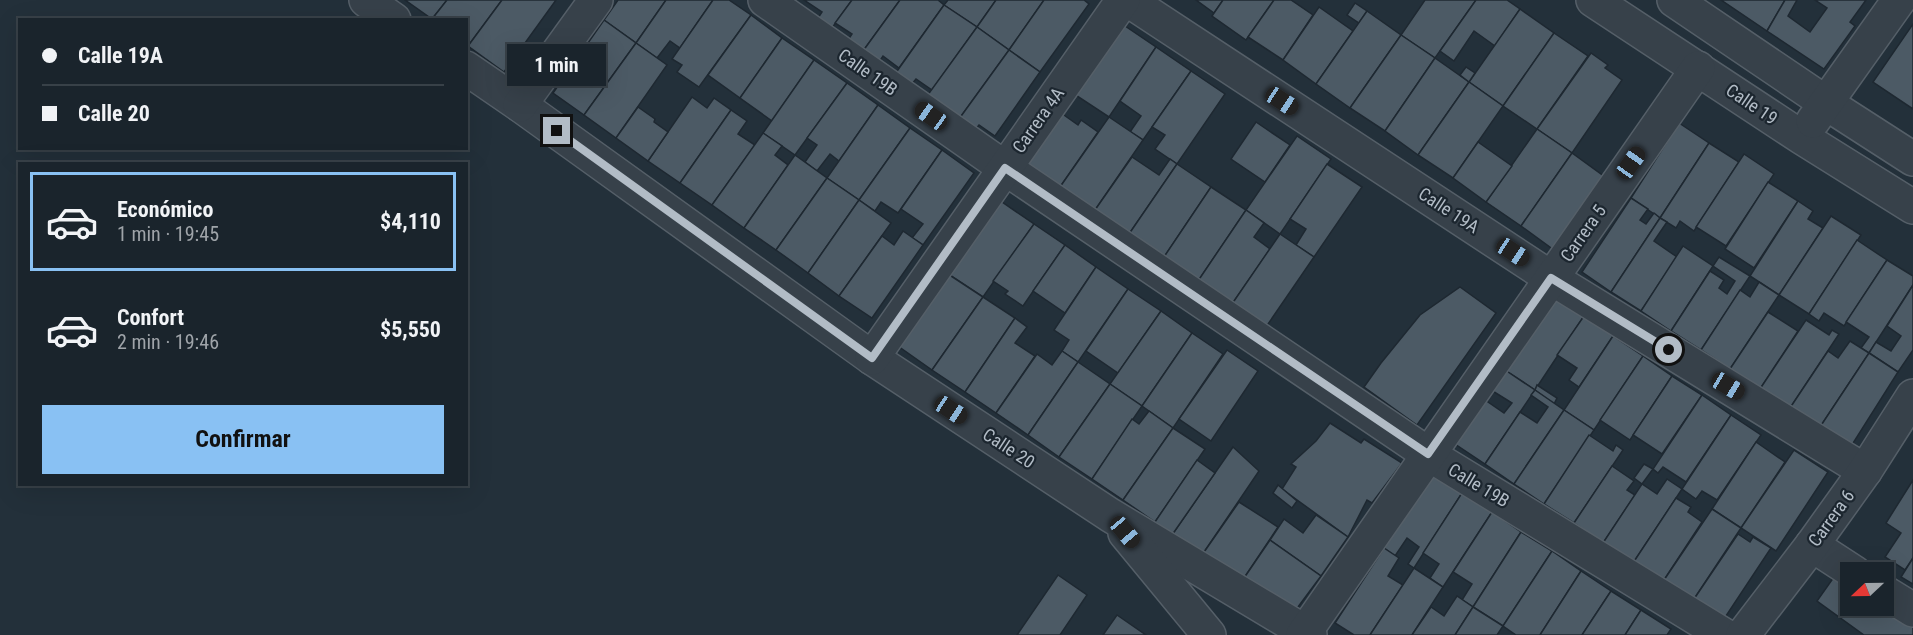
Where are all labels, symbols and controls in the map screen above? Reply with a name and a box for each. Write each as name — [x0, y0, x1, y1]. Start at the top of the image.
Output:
text: Calle 19A — [78, 43, 163, 68]
callout: 1 min — [508, 44, 606, 86]
street label: Calle 19B — [834, 44, 902, 100]
text: 1 min — [534, 53, 579, 77]
street label: Calle 19 — [1722, 79, 1782, 129]
street label: Carrera 4A — [1008, 83, 1069, 157]
car — [1262, 84, 1302, 118]
car — [911, 98, 951, 134]
text: Calle 20 — [78, 101, 150, 126]
route end — [543, 117, 570, 144]
car — [1613, 143, 1649, 183]
street label: Calle 19A — [1415, 183, 1484, 238]
icon: car — [45, 195, 99, 249]
text: Económico — [117, 197, 213, 222]
street label: Carrera 5 — [1556, 200, 1610, 266]
text: $4,110 — [380, 209, 441, 234]
text: 1 min · 19:45 — [117, 222, 219, 246]
car — [1493, 235, 1533, 269]
icon: car — [45, 303, 99, 357]
text: Confort — [117, 305, 184, 330]
text: $5,550 — [380, 317, 441, 342]
text: 2 min · 19:46 — [117, 330, 219, 354]
route start — [1655, 336, 1682, 363]
car — [1708, 369, 1748, 403]
car — [931, 393, 971, 427]
button: Confirmar — [42, 405, 444, 474]
street label: Calle 20 — [979, 424, 1039, 472]
street label: Calle 19B — [1445, 459, 1513, 511]
street label: Carrera 6 — [1803, 486, 1859, 550]
car — [1107, 512, 1143, 552]
north arrow — [1840, 562, 1894, 616]
map controls — [1840, 562, 1894, 616]

